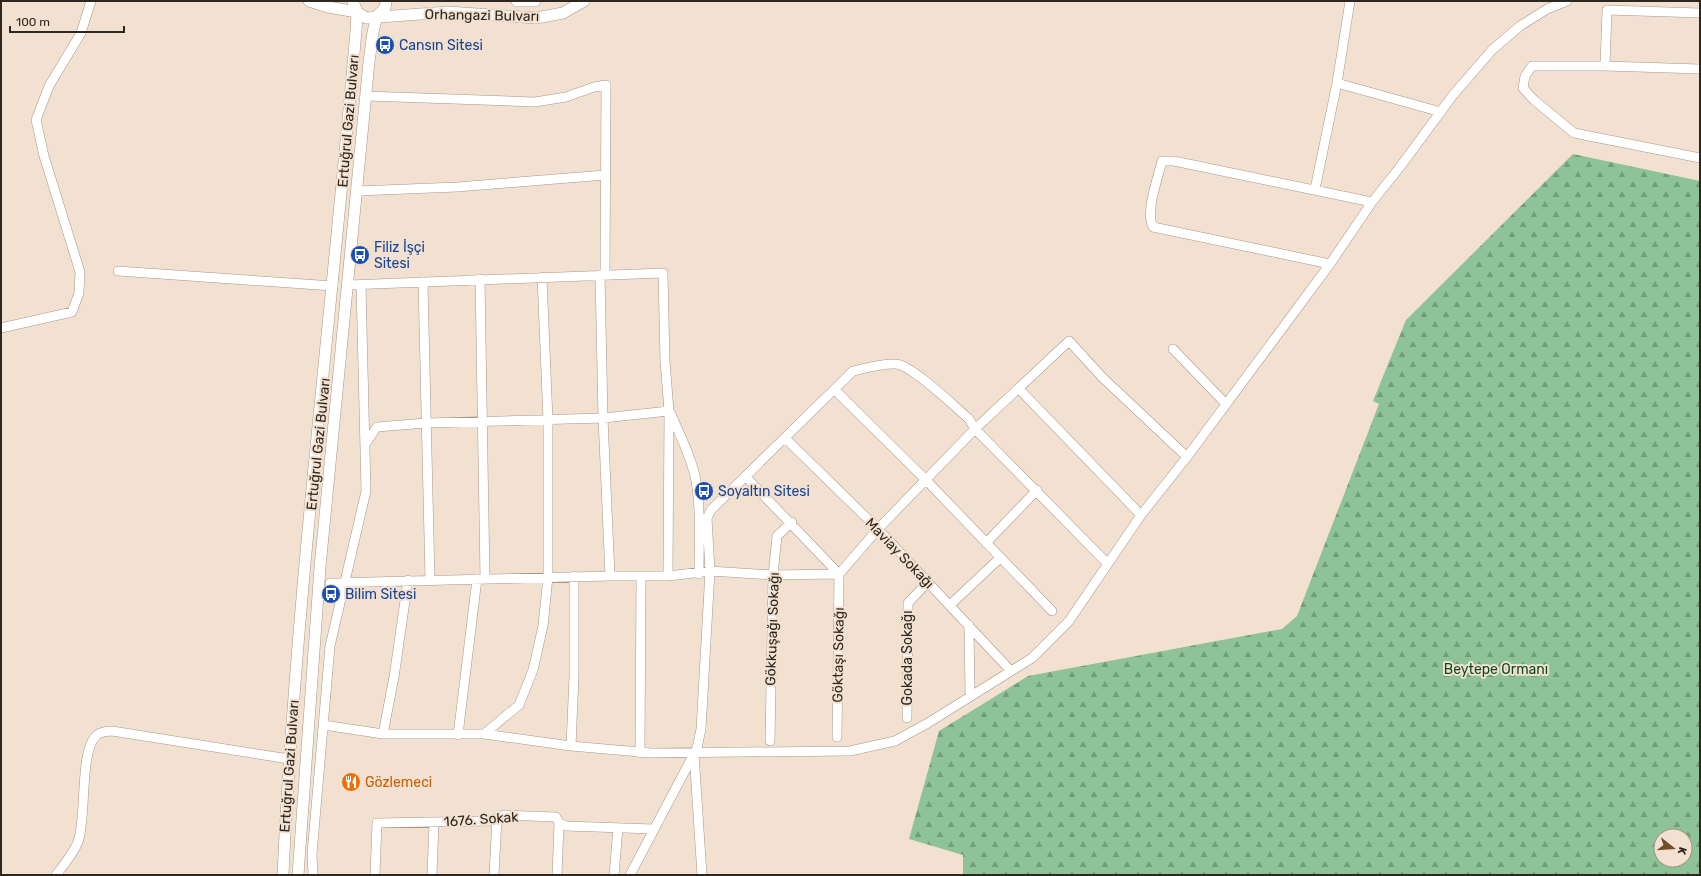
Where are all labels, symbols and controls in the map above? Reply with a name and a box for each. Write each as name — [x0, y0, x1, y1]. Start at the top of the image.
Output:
street label: Orhangazi Bulvarı — [425, 6, 539, 25]
scale bar — [10, 8, 124, 34]
text: 100 m — [16, 15, 50, 29]
bus stop icon: Cansın Sitesi — [374, 34, 396, 56]
place label: Cansın Sitesi — [399, 37, 483, 54]
street label: Ertuğrul Gazi Bulvarı — [334, 54, 363, 188]
place label: Filiz İşçi Sitesi — [374, 239, 425, 272]
bus stop icon: Filiz İşçi Sitesi — [349, 244, 371, 266]
street label: Ertuğrul Gazi Bulvarı — [303, 377, 334, 511]
bus stop icon: Soyaltın Sitesi — [693, 480, 715, 502]
place label: Soyaltın Sitesi — [718, 483, 810, 500]
street label: Maviay Sokağı — [862, 515, 938, 592]
street label: Gökkuşağı Sokağı — [762, 572, 783, 686]
bus stop icon: Bilim Sitesi — [320, 583, 342, 605]
place label: Bilim Sitesi — [345, 586, 416, 603]
street label: Göktaşı Sokağı — [829, 607, 848, 703]
street label: Gokada Sokağı — [899, 610, 916, 706]
park label: Beytepe Ormanı — [1444, 661, 1548, 678]
street label: Ertuğrul Gazi Bulvarı — [276, 699, 303, 833]
restaurant icon: Gözlemeci — [340, 771, 362, 793]
place label: Gözlemeci — [365, 774, 432, 791]
street label: 1676. Sokak — [443, 808, 520, 831]
north arrow — [1653, 828, 1693, 868]
text: K — [1675, 845, 1689, 857]

